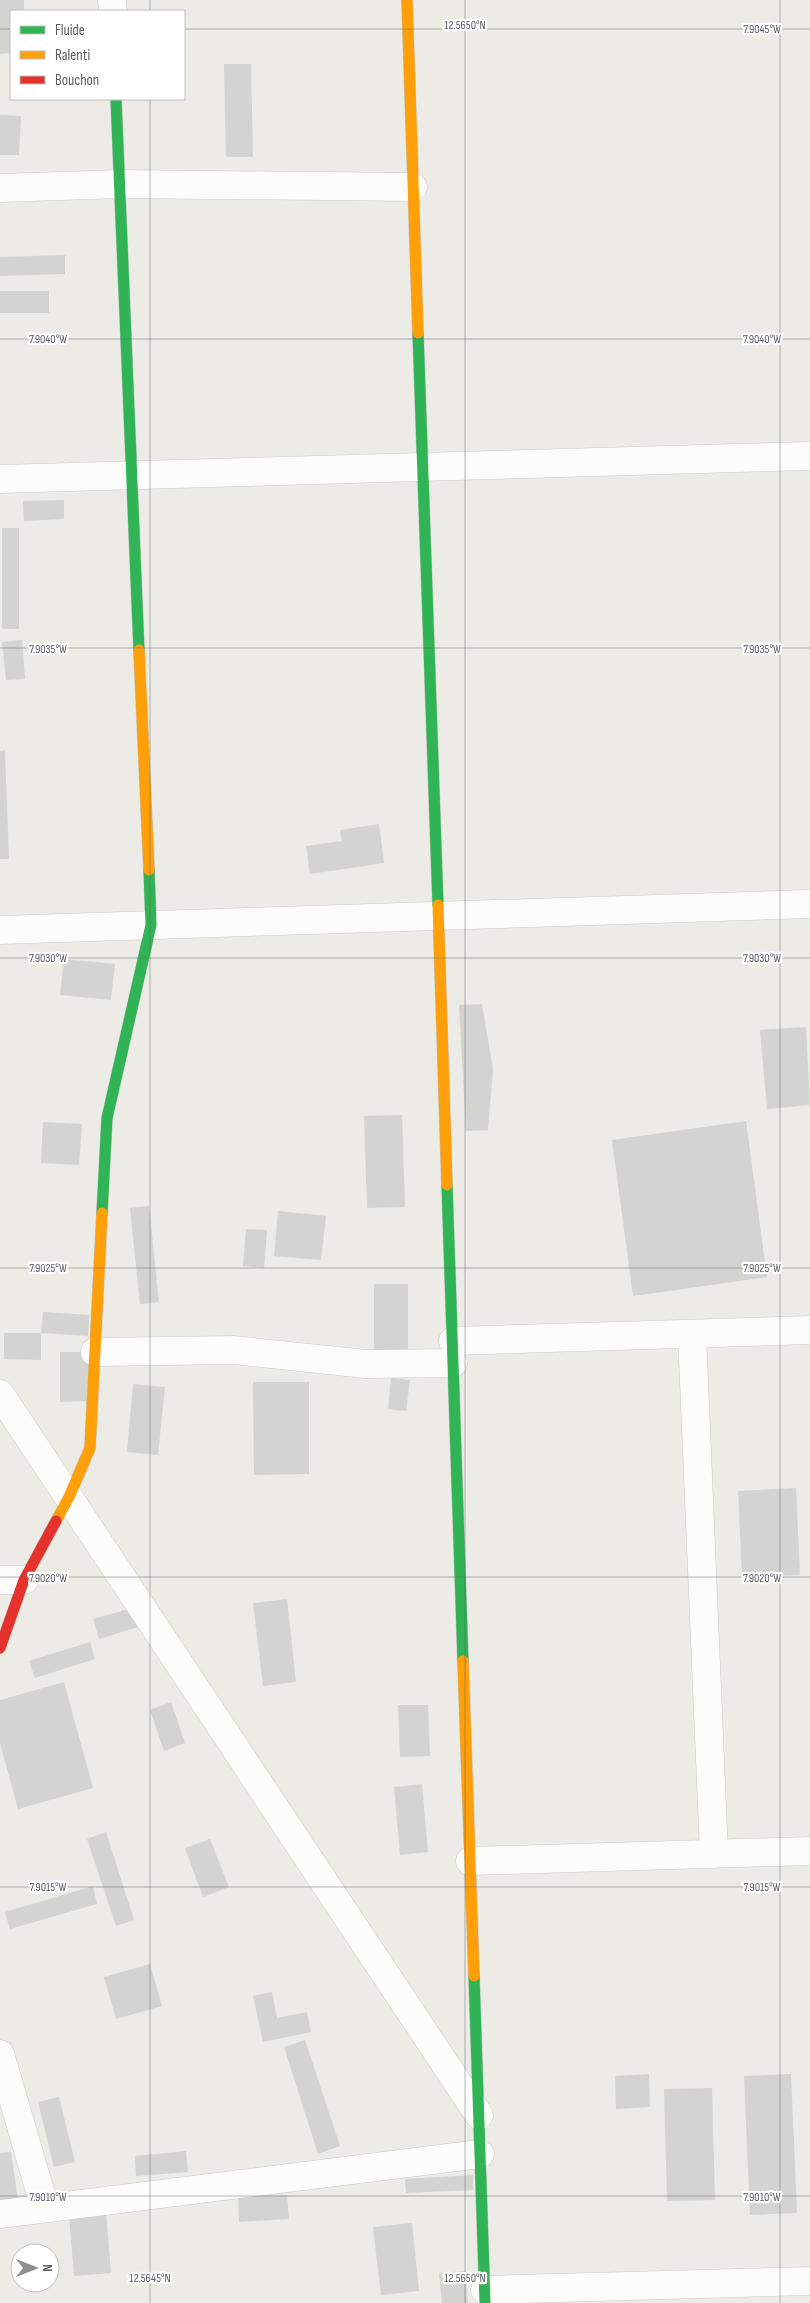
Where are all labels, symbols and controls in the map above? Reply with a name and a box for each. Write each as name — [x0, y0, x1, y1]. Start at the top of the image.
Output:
legend — [10, 10, 185, 100]
text: 12.5650°N — [444, 18, 486, 33]
text: Fluide — [55, 21, 85, 40]
text: 7.9045°W — [743, 22, 781, 37]
text: Ralenti — [55, 46, 90, 65]
text: Bouchon — [55, 71, 99, 90]
text: 7.9040°W — [29, 332, 67, 347]
text: 7.9040°W — [743, 332, 781, 347]
text: 7.9035°W — [29, 642, 67, 657]
text: 7.9035°W — [743, 642, 781, 657]
text: 7.9030°W — [29, 951, 67, 966]
text: 7.9030°W — [743, 951, 781, 966]
text: 7.9025°W — [29, 1261, 67, 1276]
text: 7.9025°W — [743, 1261, 781, 1276]
text: 7.9020°W — [29, 1571, 67, 1586]
text: 7.9020°W — [743, 1571, 781, 1586]
text: 7.9015°W — [30, 1880, 67, 1895]
text: 7.9015°W — [744, 1880, 781, 1895]
text: 7.9010°W — [29, 2190, 67, 2205]
text: 7.9010°W — [743, 2190, 781, 2205]
north arrow — [10, 2243, 60, 2293]
text: N — [39, 2264, 56, 2272]
text: 12.5645°N — [129, 2271, 171, 2286]
text: 12.5650°N — [444, 2271, 486, 2286]

